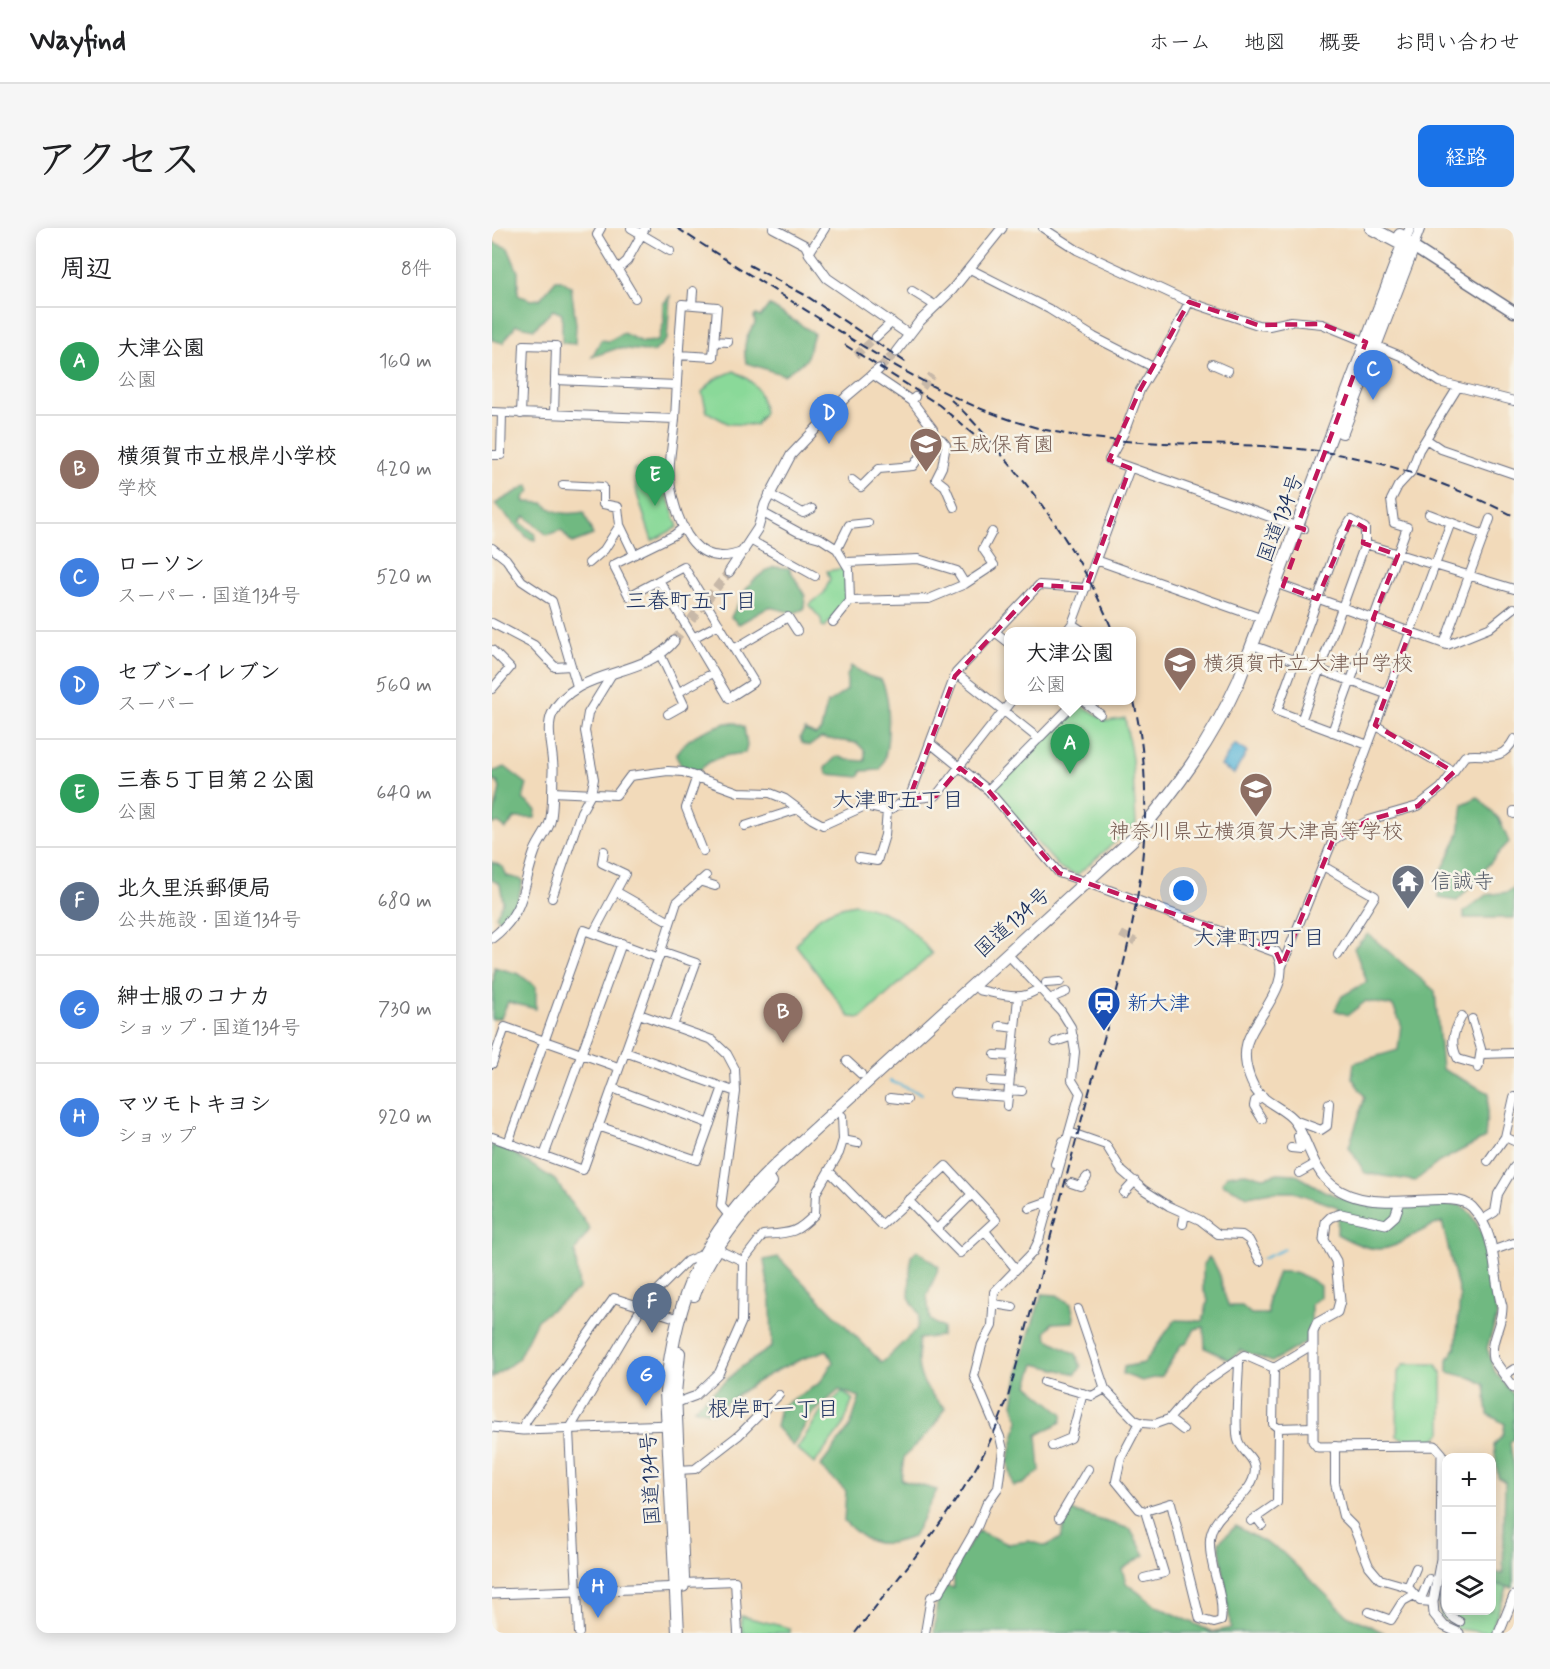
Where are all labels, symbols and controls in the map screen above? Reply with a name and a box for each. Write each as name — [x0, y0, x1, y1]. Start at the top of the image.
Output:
text: Wayfind — [30, 23, 126, 60]
text: ホーム — [1149, 29, 1211, 57]
text: 地図 — [1244, 29, 1286, 57]
text: 概要 — [1319, 29, 1361, 57]
text: お問い合わせ — [1394, 29, 1520, 57]
button: 経路 — [1418, 125, 1514, 187]
text: アクセス — [36, 134, 201, 189]
text: 周辺 — [60, 253, 112, 287]
text: 8件 — [401, 256, 432, 283]
text: 大津公園 — [117, 335, 205, 363]
text: A — [73, 348, 86, 375]
text: 160 m — [379, 348, 432, 375]
pin: C — [1354, 350, 1392, 400]
text: 公園 — [117, 367, 157, 394]
pin: D — [810, 394, 848, 444]
school or university icon: 玉成保育園 — [908, 426, 944, 473]
place label: 玉成保育園 — [949, 431, 1054, 459]
text: 横須賀市立根岸小学校 — [117, 443, 337, 471]
text: B — [73, 456, 86, 483]
text: 420 m — [376, 456, 432, 483]
pin: E — [636, 456, 674, 506]
street label: 国道134号 — [1251, 470, 1311, 567]
text: 学校 — [117, 475, 157, 502]
text: ローソン — [117, 551, 205, 579]
text: C — [72, 564, 87, 591]
text: 520 m — [376, 564, 432, 591]
text: スーパー · 国道134号 — [117, 583, 301, 610]
district label: 三春町五丁目 — [625, 588, 757, 616]
popup — [1004, 627, 1136, 705]
text: 大津公園 — [1026, 640, 1114, 668]
school or university icon: 横須賀市立大津中学校 — [1162, 645, 1198, 692]
place label: 横須賀市立大津中学校 — [1203, 650, 1413, 678]
text: セブン-イレブン — [117, 659, 281, 687]
text: D — [73, 672, 86, 699]
text: 560 m — [376, 672, 432, 699]
text: 公園 — [1026, 672, 1066, 699]
text: スーパー — [117, 691, 196, 718]
pin: A — [1050, 724, 1090, 774]
text: 三春５丁目第２公園 — [117, 767, 315, 795]
school or university icon: 神奈川県立横須賀大津高等学校 — [1238, 771, 1274, 818]
text: E — [74, 780, 85, 807]
text: 640 m — [376, 780, 432, 807]
district label: 大津町五丁目 — [832, 787, 964, 815]
text: 公園 — [117, 799, 157, 826]
place label: 神奈川県立横須賀大津高等学校 — [1109, 818, 1403, 846]
temple icon: 信誠寺 — [1390, 863, 1426, 910]
place label: 信誠寺 — [1431, 868, 1494, 896]
text: 北久里浜郵便局 — [117, 875, 271, 903]
your location — [1169, 876, 1198, 905]
street label: 国道134号 — [969, 881, 1057, 964]
text: F — [74, 888, 85, 915]
text: 680 m — [377, 888, 432, 915]
text: 公共施設 · 国道134号 — [117, 907, 302, 934]
district label: 大津町四丁目 — [1193, 925, 1325, 953]
text: 紳士服のコナカ — [117, 983, 271, 1011]
station icon: 新大津 — [1086, 985, 1122, 1032]
place label: 新大津 — [1127, 990, 1190, 1018]
pin: B — [764, 994, 802, 1043]
text: G — [73, 996, 86, 1023]
text: 730 m — [378, 996, 432, 1023]
text: ショップ · 国道134号 — [117, 1015, 301, 1042]
text: マツモトキヨシ — [117, 1091, 271, 1119]
text: H — [73, 1104, 86, 1131]
text: 920 m — [378, 1104, 432, 1131]
text: ショップ — [117, 1123, 196, 1150]
pin: F — [632, 1284, 672, 1333]
pin: G — [626, 1356, 666, 1406]
district label: 根岸町一丁目 — [707, 1396, 839, 1424]
street label: 国道134号 — [635, 1431, 667, 1526]
map controls — [1442, 1453, 1496, 1615]
button: + — [1442, 1453, 1496, 1507]
button: − — [1442, 1507, 1496, 1561]
button: layers — [1442, 1561, 1496, 1615]
pin: H — [578, 1568, 618, 1618]

